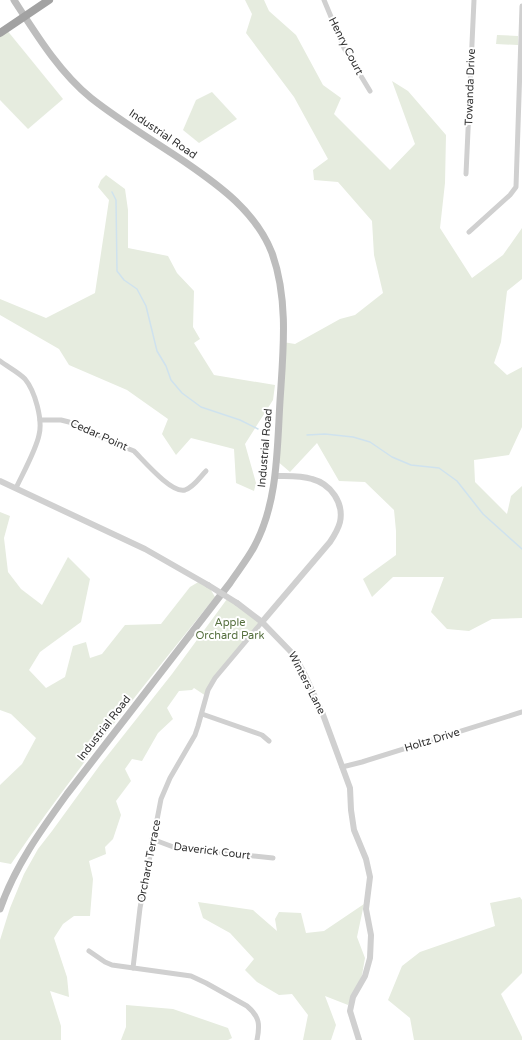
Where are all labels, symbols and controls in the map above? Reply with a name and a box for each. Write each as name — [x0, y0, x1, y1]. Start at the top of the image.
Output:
street label: Henry Court — [326, 15, 366, 77]
street label: Towanda Drive — [462, 48, 478, 126]
street label: Industrial Road — [127, 106, 200, 162]
street label: Industrial Road — [255, 408, 275, 488]
street label: Cedar Point — [68, 417, 130, 453]
park label: Apple Orchard Park — [196, 616, 264, 642]
street label: Winters Lane — [286, 650, 328, 716]
street label: Industrial Road — [75, 693, 134, 763]
street label: Holtz Drive — [403, 725, 461, 755]
street label: Orchard Terrace — [135, 818, 163, 904]
street label: Daverick Court — [173, 840, 251, 862]

